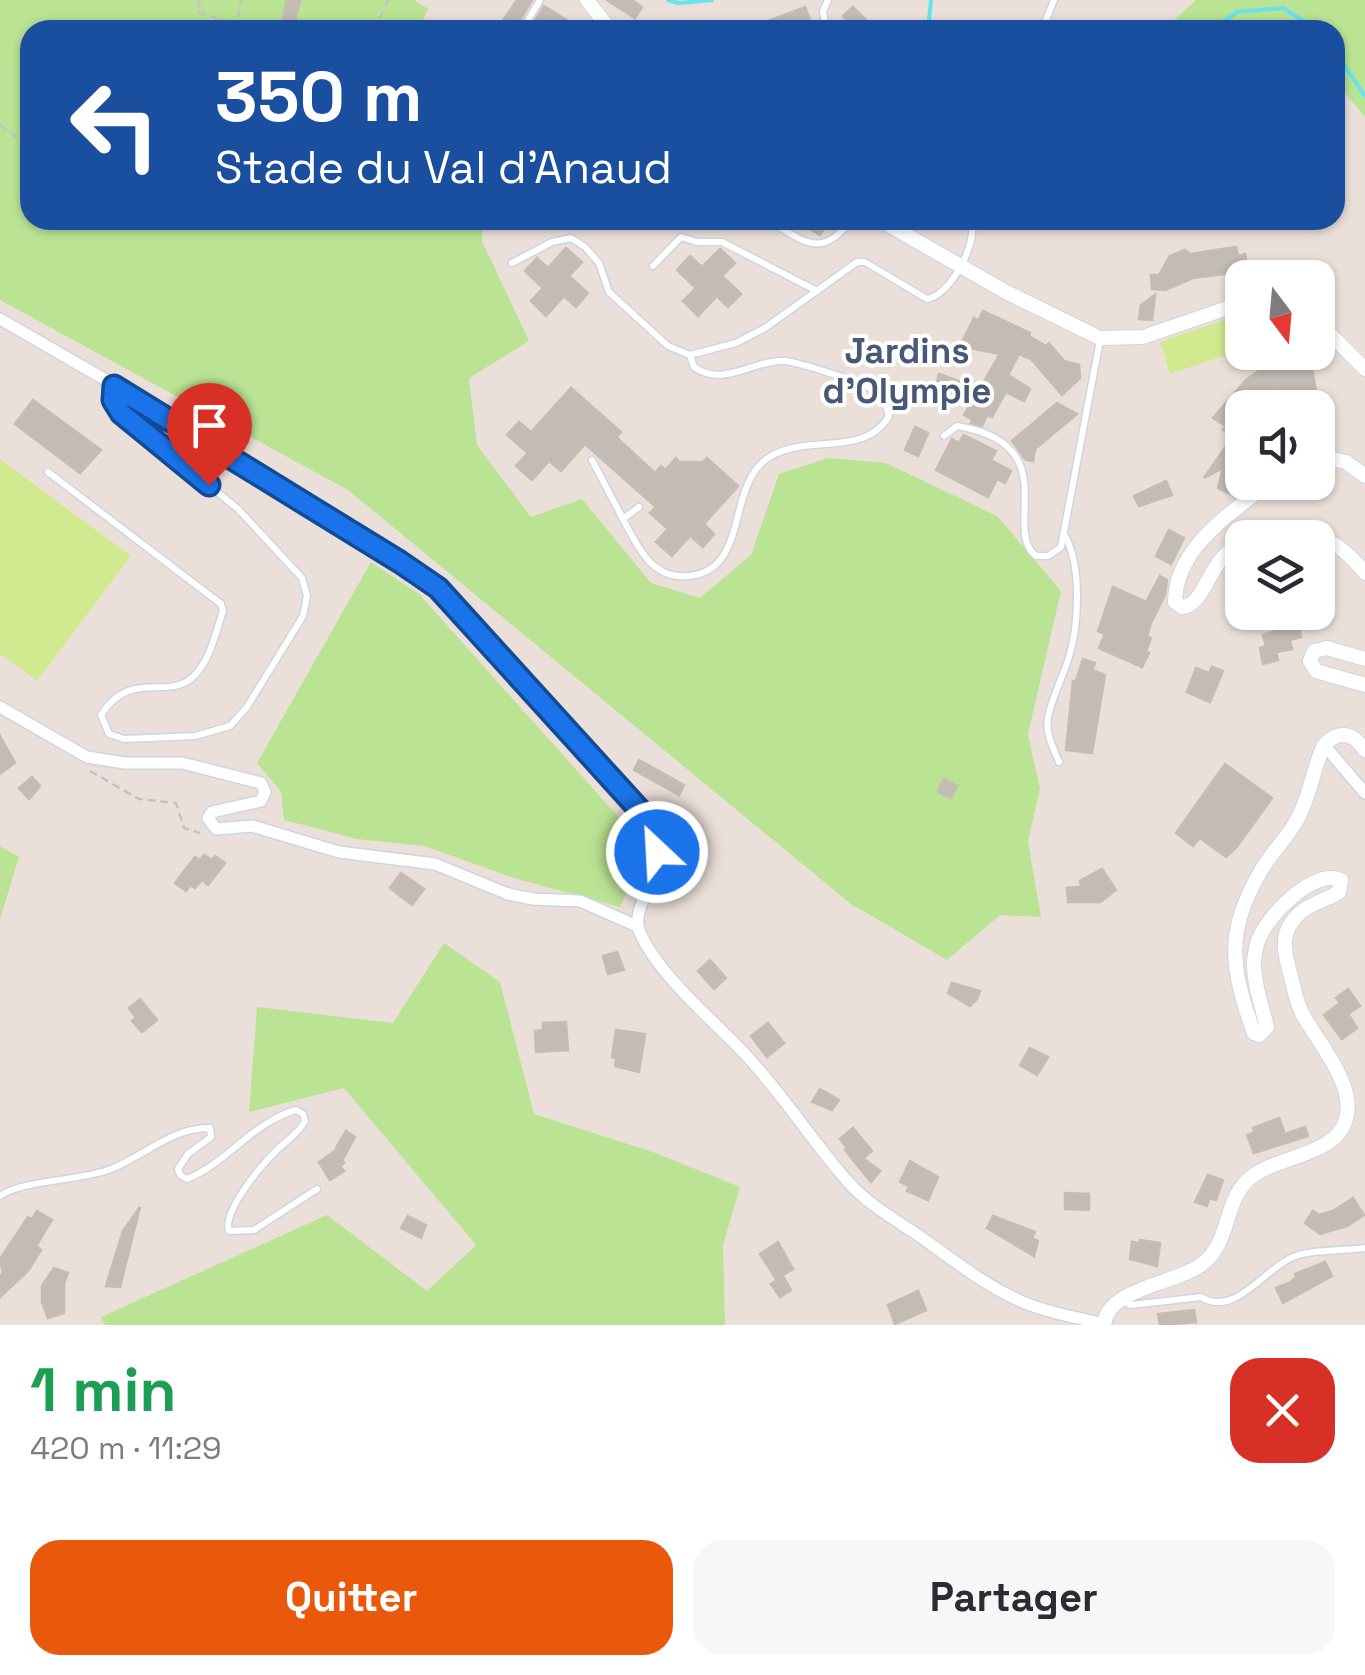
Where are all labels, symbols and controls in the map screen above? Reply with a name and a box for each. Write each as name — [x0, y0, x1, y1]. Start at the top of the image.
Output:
text: 350 m — [215, 52, 422, 141]
icon: left — [50, 60, 180, 190]
text: Stade du Val d'Anaud — [215, 139, 672, 196]
north arrow — [1225, 260, 1335, 370]
map controls — [1225, 260, 1335, 630]
district label: Jardins d'Olympie — [823, 329, 991, 413]
pin — [167, 383, 252, 486]
button: sound — [1225, 390, 1335, 500]
icon: arrive — [182, 398, 237, 453]
button: layers — [1225, 520, 1335, 630]
position arrow — [605, 800, 709, 904]
text: 1 min — [30, 1352, 177, 1429]
button: close — [1230, 1358, 1335, 1463]
text: 420 m · 11:29 — [30, 1428, 222, 1468]
button: Quitter — [30, 1540, 673, 1655]
button: Partager — [693, 1540, 1335, 1655]

